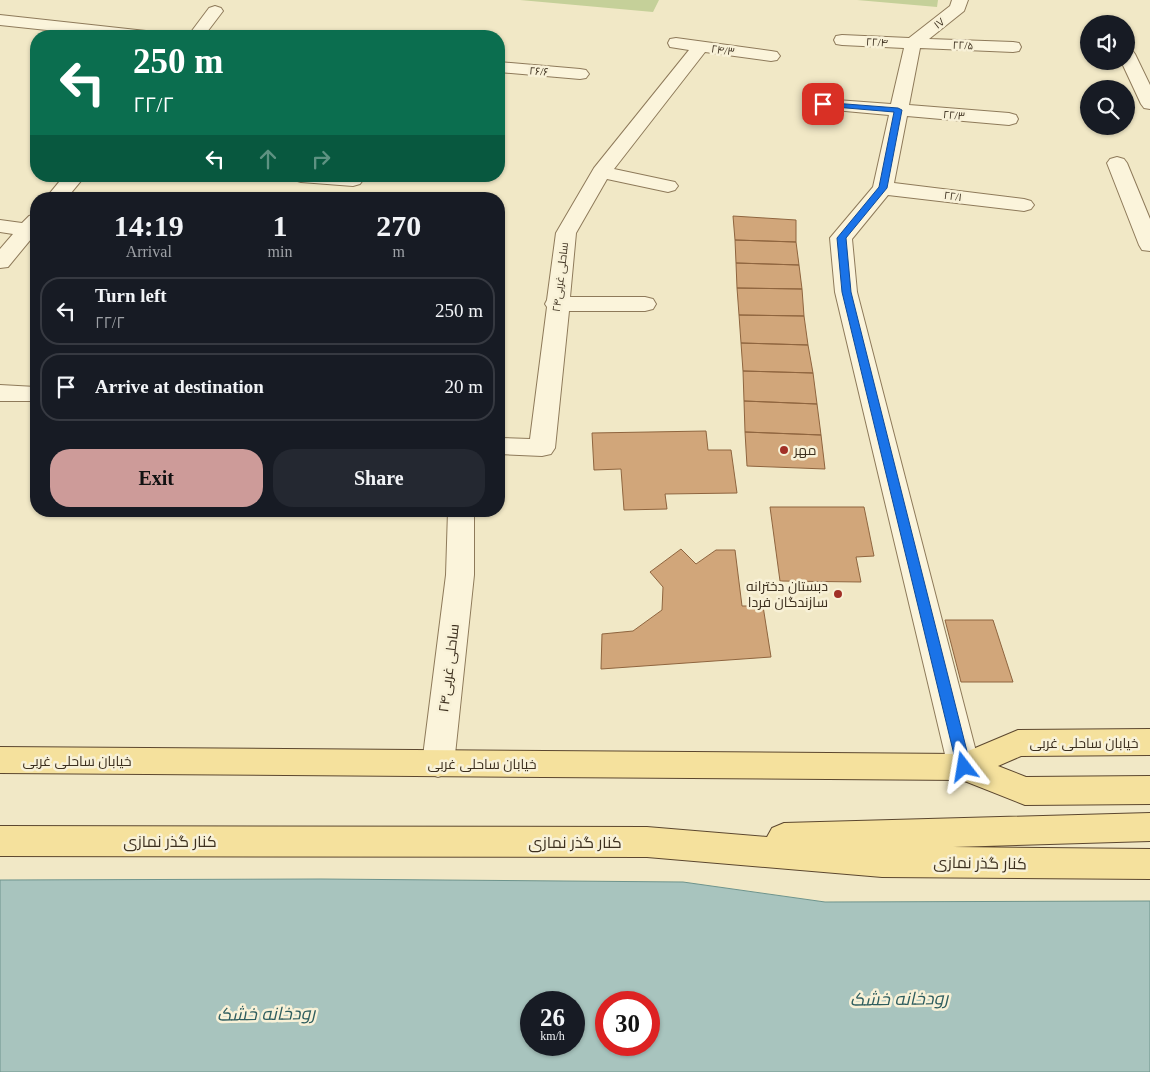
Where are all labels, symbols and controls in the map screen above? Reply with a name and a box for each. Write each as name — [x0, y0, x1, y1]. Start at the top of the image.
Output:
street label: ۱۷ — [931, 15, 947, 31]
map controls — [1080, 15, 1135, 135]
button: sound — [1080, 15, 1135, 70]
street label: ۲۲/۴ — [866, 35, 888, 49]
street label: ۲۲/۵ — [952, 39, 974, 51]
text: 250 m — [133, 42, 223, 81]
street label: ۲۴/۳ — [710, 42, 736, 58]
icon: left — [50, 50, 115, 115]
street label: ۲۶/۶ — [529, 64, 549, 78]
button: search — [1080, 80, 1135, 135]
pin — [802, 83, 844, 125]
icon: arrive — [809, 90, 837, 118]
text: ۲۲/۲ — [133, 92, 174, 117]
street label: ۲۲/۳ — [942, 108, 966, 122]
icon: left — [201, 145, 229, 173]
icon: ahead — [254, 145, 282, 173]
icon: right — [307, 145, 335, 173]
street label: ۲۲/۱ — [943, 189, 963, 203]
text: 14:19 — [114, 209, 184, 242]
text: 1 — [272, 209, 287, 242]
text: 270 — [376, 209, 421, 242]
street label: ساحلی غربی۲۴ — [550, 242, 571, 313]
text: Arrival — [126, 243, 172, 260]
text: min — [268, 243, 292, 260]
text: m — [392, 243, 405, 260]
text: Turn left — [95, 285, 167, 306]
icon: left — [52, 297, 80, 325]
text: 250 m — [435, 300, 483, 321]
text: ۲۲/۲ — [95, 314, 125, 331]
icon: arrive — [52, 373, 80, 401]
text: Arrive at destination — [95, 376, 264, 397]
text: 20 m — [444, 376, 483, 397]
place label: مهر — [793, 443, 816, 458]
marker: مهر — [778, 444, 790, 456]
button: Exit — [50, 449, 263, 507]
button: Share — [273, 449, 485, 507]
place label: دبستان دخترانه سازندگان فردا — [746, 579, 828, 610]
marker: دبستان دخترانه سازندگان فردا — [832, 588, 844, 600]
street label: ساحلی غربی۲۴ — [436, 623, 462, 713]
street label: خیابان ساحلی غربی — [1030, 736, 1138, 751]
position arrow — [937, 740, 989, 792]
street label: خیابان ساحلی غربی — [23, 754, 131, 769]
street label: خیابان ساحلی غربی — [428, 757, 536, 772]
street label: کنار گذر نمازی — [123, 833, 217, 852]
street label: کنار گذر نمازی — [528, 834, 622, 853]
street label: کنار گذر نمازی — [933, 854, 1027, 874]
water label: رودخانه خشک — [850, 988, 950, 1010]
speed limit sign: 30 — [595, 991, 660, 1056]
water label: رودخانه خشک — [217, 1003, 317, 1025]
text: 26 — [540, 1004, 565, 1031]
text: km/h — [540, 1029, 565, 1043]

